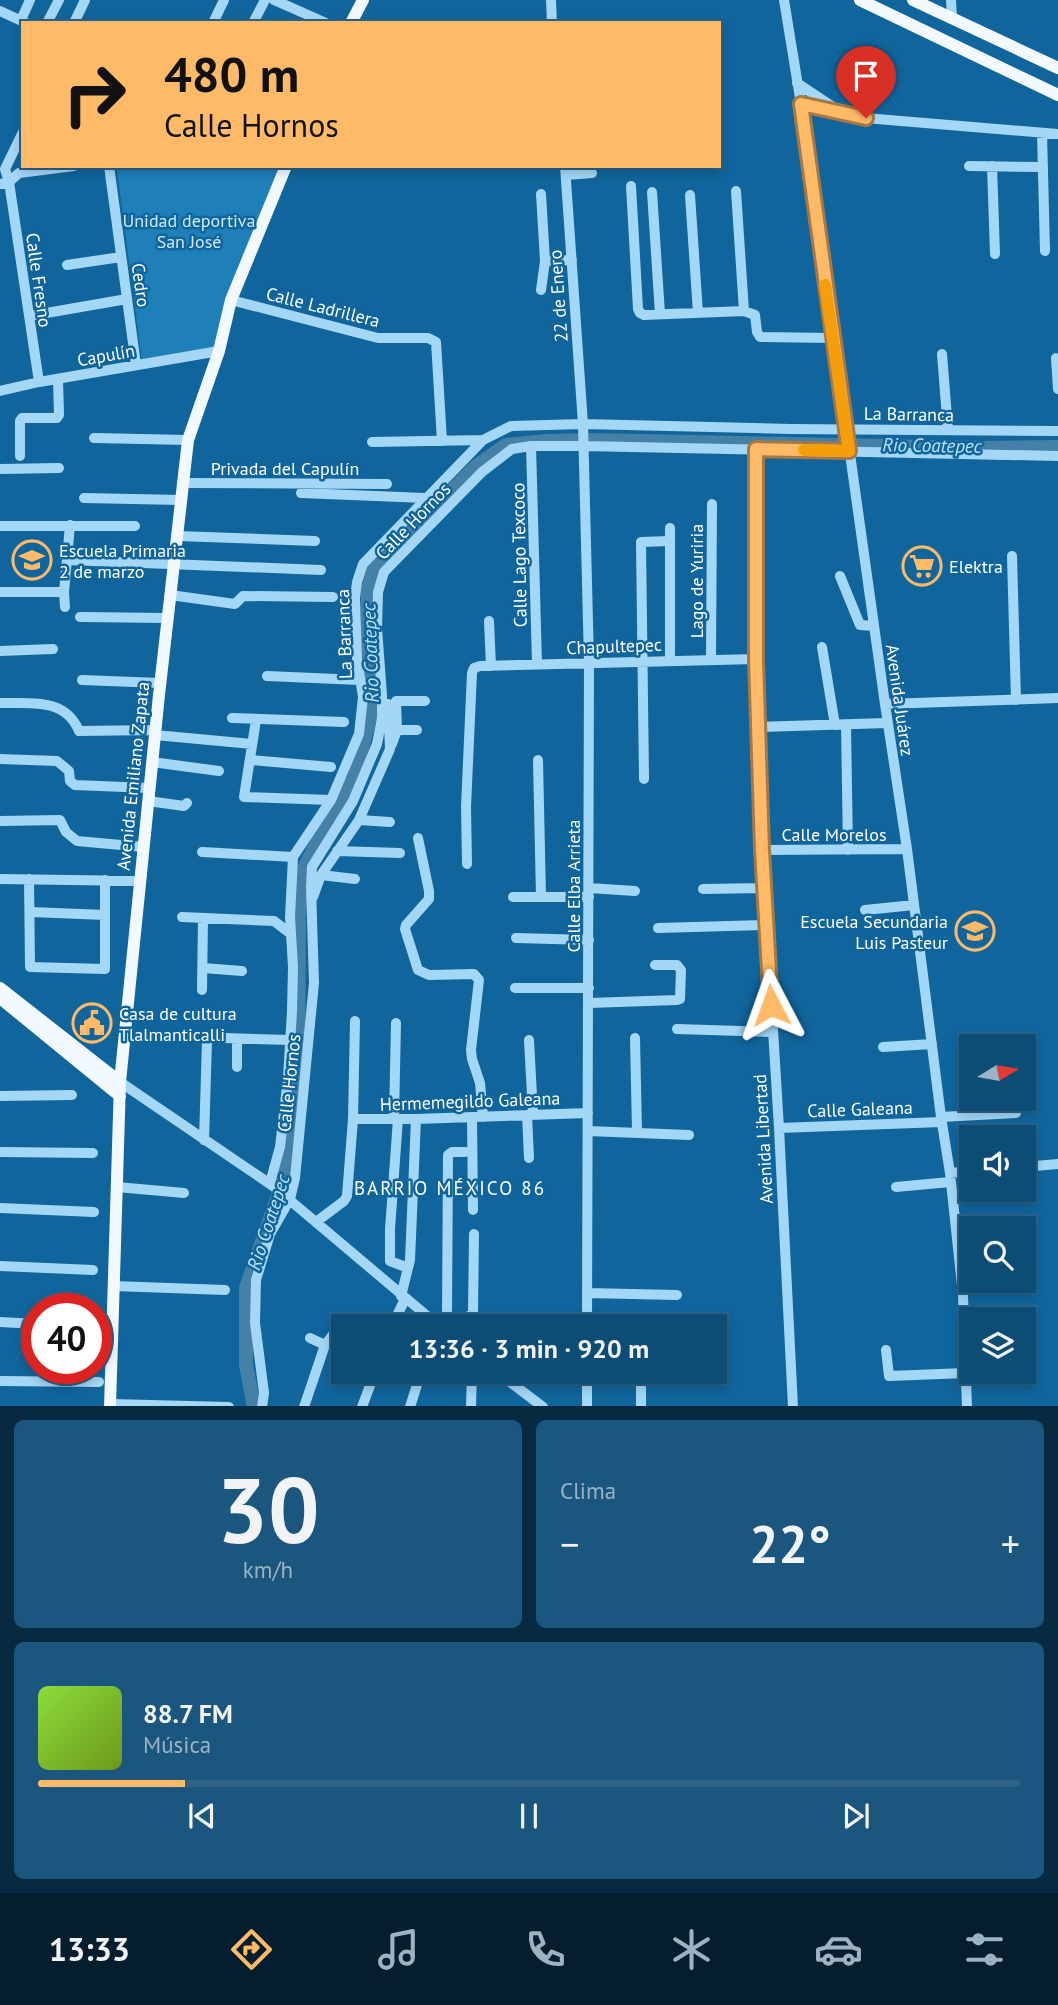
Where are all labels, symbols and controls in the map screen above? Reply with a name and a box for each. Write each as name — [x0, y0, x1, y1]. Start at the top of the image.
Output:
text: 480 m — [164, 42, 299, 106]
pin — [836, 46, 896, 118]
icon: right — [49, 49, 140, 140]
icon: arrive — [847, 57, 885, 95]
text: Calle Hornos — [164, 104, 339, 146]
park label: Unidad deportiva San José — [123, 209, 255, 253]
street label: Calle Fresno — [21, 231, 57, 329]
street label: 22 de Enero — [543, 249, 573, 343]
street label: Cedro — [127, 261, 155, 309]
street label: Calle Ladrillera — [264, 282, 382, 332]
street label: Capulín — [75, 339, 137, 371]
street label: La Barranca — [864, 402, 954, 426]
water label: Rio Coatepec — [882, 432, 983, 458]
street label: Privada del Capulín — [211, 457, 359, 480]
street label: Calle Hornos — [371, 478, 455, 564]
street label: Calle Lago Texcoco — [506, 482, 532, 628]
street label: Lago de Yuriria — [685, 524, 708, 638]
school or university icon: Escuela Primaria 2 de marzo — [11, 539, 53, 581]
place label: Escuela Primaria 2 de marzo — [59, 539, 186, 583]
supermarket icon: Elektra — [901, 545, 943, 587]
place label: Elektra — [949, 555, 1003, 578]
street label: La Barranca — [331, 589, 357, 679]
water label: Rio Coatepec — [356, 602, 384, 703]
street label: Chapultepec — [566, 633, 662, 659]
street label: Avenida Juárez — [881, 643, 919, 757]
street label: Avenida Emiliano Zapata — [112, 680, 154, 872]
street label: Calle Elba Arrieta — [562, 820, 585, 952]
street label: Calle Morelos — [782, 823, 887, 846]
place label: Escuela Secundaria Luis Pasteur — [800, 910, 948, 954]
school or university icon: Escuela Secundaria Luis Pasteur — [954, 910, 996, 952]
position arrow — [734, 968, 808, 1042]
public building icon: Casa de cultura Tlalmanticalli — [71, 1002, 113, 1044]
place label: Casa de cultura Tlalmanticalli — [119, 1002, 237, 1046]
street label: Calle Hornos — [272, 1033, 306, 1133]
north arrow — [959, 1034, 1036, 1111]
map controls — [959, 1034, 1036, 1384]
street label: Avenida Libertad — [748, 1073, 778, 1205]
street label: Hermemegildo Galeana — [379, 1086, 561, 1116]
street label: Calle Galeana — [807, 1096, 913, 1122]
button: sound — [959, 1125, 1036, 1202]
water label: Rio Coatepec — [241, 1170, 295, 1273]
district label: BARRIO MÉXICO 86 — [354, 1176, 546, 1200]
button: search — [959, 1216, 1036, 1293]
speed limit sign: 40 — [21, 1293, 112, 1384]
button: layers — [959, 1307, 1036, 1384]
text: 13:36 · 3 min · 920 m — [409, 1332, 649, 1365]
text: 30 — [216, 1450, 320, 1568]
text: Clima — [560, 1476, 616, 1505]
text: 22° — [749, 1510, 831, 1577]
text: − — [560, 1519, 579, 1568]
text: + — [1001, 1519, 1020, 1568]
text: km/h — [243, 1555, 293, 1584]
text: 88.7 FM — [143, 1697, 233, 1730]
text: Música — [143, 1730, 211, 1759]
icon: previous — [183, 1797, 221, 1835]
icon: pause — [510, 1797, 548, 1835]
icon: next — [837, 1797, 875, 1835]
icon: directions — [227, 1925, 276, 1974]
icon: music — [374, 1925, 423, 1974]
icon: phone — [521, 1925, 570, 1974]
icon: climate — [667, 1925, 716, 1974]
icon: car — [814, 1925, 863, 1974]
icon: filters — [960, 1925, 1009, 1974]
text: 13:33 — [49, 1928, 130, 1970]

